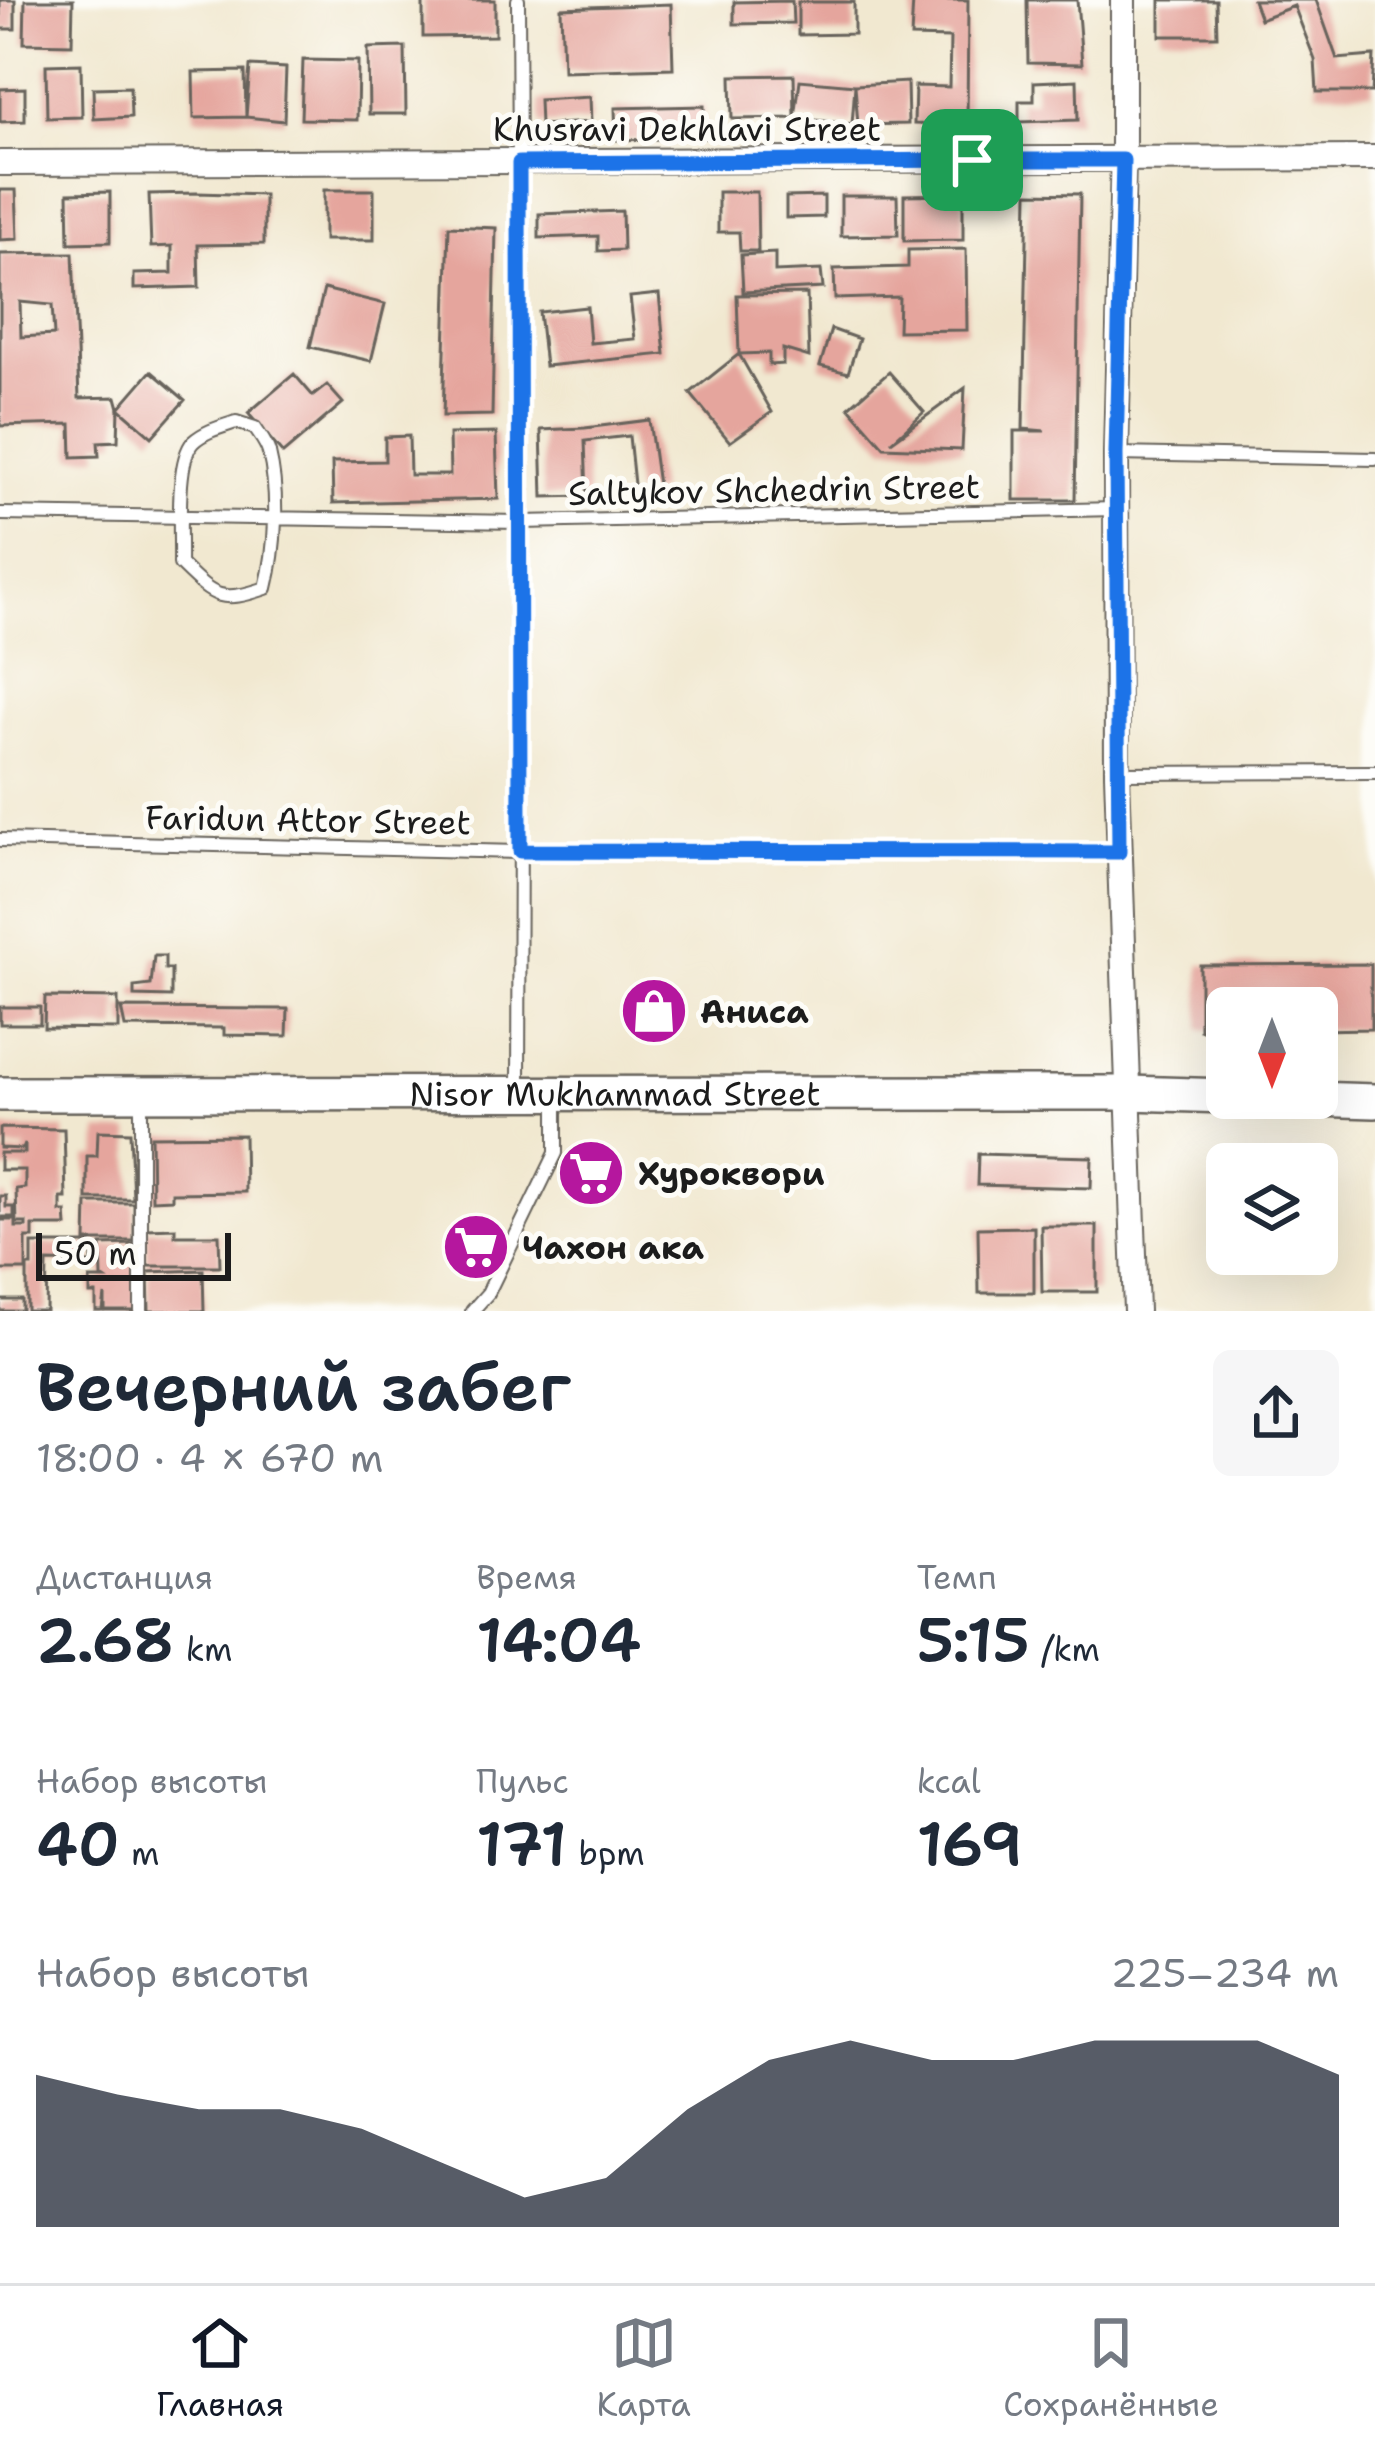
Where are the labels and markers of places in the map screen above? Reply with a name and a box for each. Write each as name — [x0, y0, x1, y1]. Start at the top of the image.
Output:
pin — [921, 109, 1023, 211]
shop icon: Аниса — [619, 976, 689, 1046]
place label: Аниса — [700, 989, 809, 1034]
supermarket icon: Хуроквори — [556, 1138, 626, 1208]
place label: Хуроквори — [638, 1151, 825, 1196]
supermarket icon: Чахон ака — [441, 1212, 511, 1282]
place label: Чахон ака — [522, 1225, 705, 1270]

